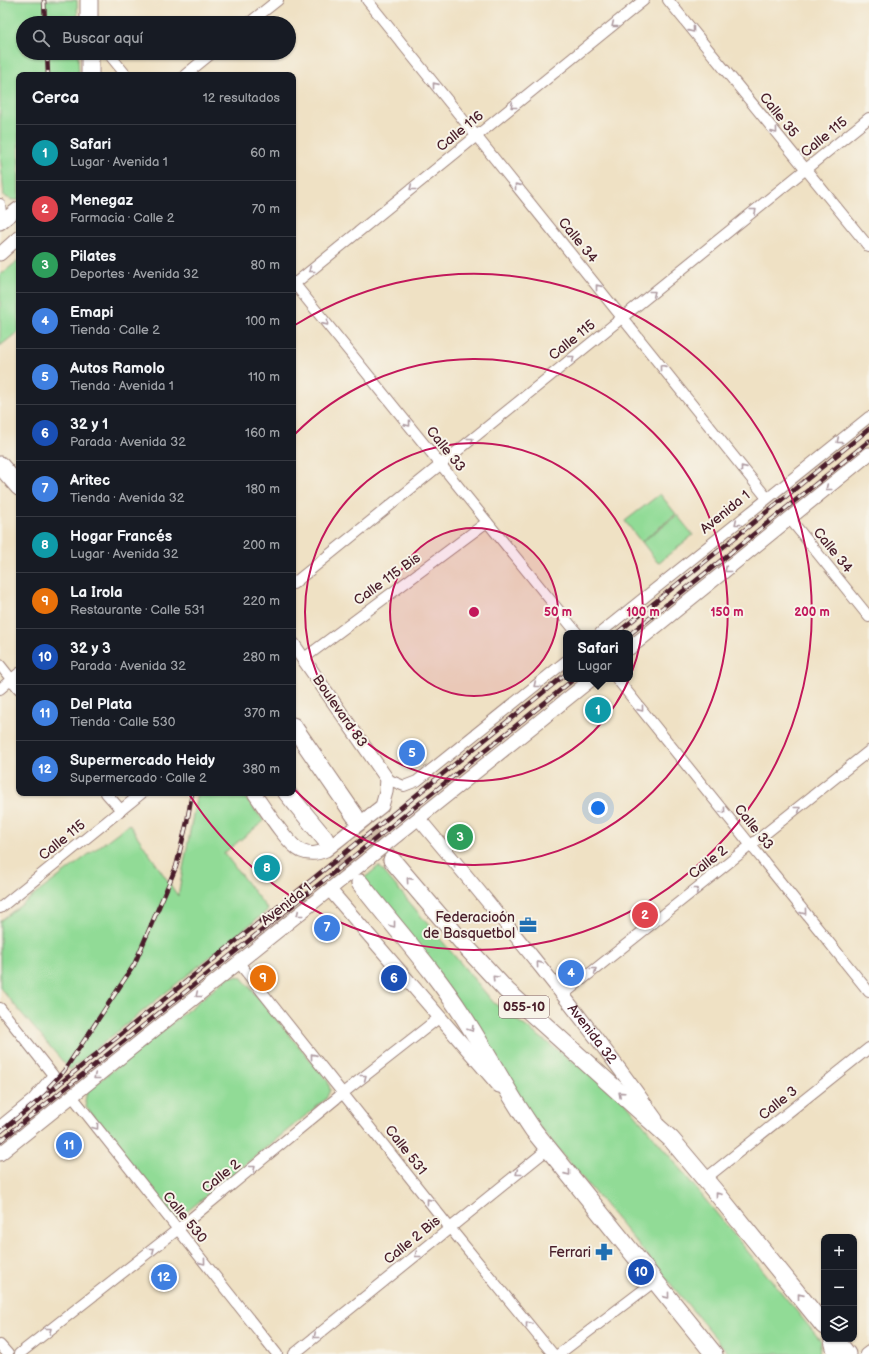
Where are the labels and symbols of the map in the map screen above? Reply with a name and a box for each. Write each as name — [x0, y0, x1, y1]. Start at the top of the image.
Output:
one-way arrow — [611, 20, 619, 27]
one-way arrow — [688, 26, 695, 33]
one-way arrow — [433, 82, 440, 89]
street label: Calle 35 — [756, 89, 802, 141]
one-way arrow — [510, 102, 517, 109]
street label: Calle 116 — [433, 107, 487, 155]
street label: Calle 115 — [797, 113, 851, 161]
one-way arrow — [770, 126, 777, 134]
one-way arrow — [514, 183, 521, 191]
one-way arrow — [409, 184, 417, 191]
one-way arrow — [749, 209, 756, 216]
street label: Calle 34 — [555, 214, 602, 266]
one-way arrow — [308, 266, 316, 273]
one-way arrow — [596, 285, 603, 292]
one-way arrow — [648, 291, 655, 298]
street label: Calle 115 — [545, 316, 599, 364]
one-way arrow — [322, 318, 329, 326]
one-way arrow — [568, 356, 575, 363]
one-way arrow — [659, 364, 666, 371]
one-way arrow — [403, 420, 410, 427]
street label: Calle 33 — [423, 423, 469, 475]
one-way arrow — [836, 436, 843, 443]
one-way arrow — [467, 438, 474, 445]
one-way arrow — [741, 465, 748, 472]
one-way arrow — [825, 483, 832, 490]
street label: Avenida 1 — [697, 487, 753, 537]
one-way arrow — [735, 518, 742, 525]
street label: Calle 34 — [810, 524, 857, 576]
street label: Calle 115 Bis — [350, 549, 424, 609]
one-way arrow — [724, 565, 731, 572]
centre of rings — [467, 605, 481, 619]
text: 50 m — [544, 605, 572, 620]
text: 100 m — [626, 605, 660, 620]
text: 150 m — [711, 605, 743, 620]
text: 200 m — [794, 605, 830, 620]
street label: Boulevard 83 — [309, 672, 371, 750]
one-way arrow — [533, 681, 540, 688]
pin: 1 — [585, 695, 611, 725]
one-way arrow — [636, 705, 643, 712]
pin: 5 — [399, 738, 425, 768]
your location — [588, 798, 608, 818]
street label: Calle 33 — [731, 801, 777, 853]
one-way arrow — [718, 806, 725, 813]
one-way arrow — [793, 806, 801, 813]
street label: Calle 115 — [35, 816, 89, 864]
pin: 3 — [447, 822, 473, 852]
street label: Calle 2 — [685, 841, 731, 882]
pin: 8 — [254, 853, 280, 883]
one-way arrow — [453, 861, 460, 869]
one-way arrow — [406, 877, 413, 885]
street label: Avenida 1 — [257, 879, 315, 929]
one-way arrow — [692, 887, 699, 894]
pin: 2 — [632, 900, 658, 930]
one-way arrow — [800, 907, 807, 914]
place label: Federacioón de Basquetbol — [423, 909, 515, 942]
one-way arrow — [297, 910, 304, 917]
pin: 7 — [314, 913, 340, 943]
office icon: Federacioón de Basquetbol — [518, 915, 538, 935]
one-way arrow — [388, 920, 395, 927]
pin: 4 — [558, 958, 584, 988]
one-way arrow — [536, 962, 543, 969]
pin: 9 — [250, 963, 276, 993]
pin: 6 — [381, 963, 407, 993]
one-way arrow — [590, 968, 597, 975]
one-way arrow — [492, 975, 499, 983]
one-way arrow — [195, 991, 202, 998]
road number: 055-10 — [499, 996, 549, 1018]
street label: Avenida 32 — [564, 1000, 621, 1067]
one-way arrow — [466, 1024, 473, 1031]
one-way arrow — [311, 1053, 318, 1060]
one-way arrow — [94, 1072, 101, 1079]
one-way arrow — [360, 1074, 367, 1081]
street label: Calle 3 — [755, 1082, 801, 1124]
one-way arrow — [618, 1092, 626, 1099]
street label: Calle 531 — [381, 1122, 431, 1178]
one-way arrow — [91, 1123, 98, 1130]
pin: 11 — [56, 1130, 82, 1160]
street label: Calle 2 — [198, 1155, 244, 1197]
one-way arrow — [248, 1165, 255, 1172]
one-way arrow — [563, 1168, 570, 1175]
one-way arrow — [515, 1169, 523, 1176]
street label: Calle 530 — [159, 1188, 211, 1246]
one-way arrow — [715, 1192, 722, 1199]
one-way arrow — [426, 1199, 433, 1206]
street label: Calle 2 Bis — [380, 1212, 444, 1268]
pharmacy icon: Ferrari — [594, 1242, 614, 1262]
place label: Ferrari — [549, 1244, 591, 1261]
one-way arrow — [147, 1247, 154, 1254]
one-way arrow — [414, 1250, 421, 1257]
one-way arrow — [198, 1257, 205, 1264]
pin: 10 — [628, 1257, 654, 1287]
pin: 12 — [151, 1262, 177, 1292]
one-way arrow — [663, 1291, 670, 1298]
one-way arrow — [797, 1293, 804, 1300]
one-way arrow — [526, 1321, 533, 1328]
one-way arrow — [45, 1328, 52, 1335]
one-way arrow — [313, 1332, 320, 1339]

